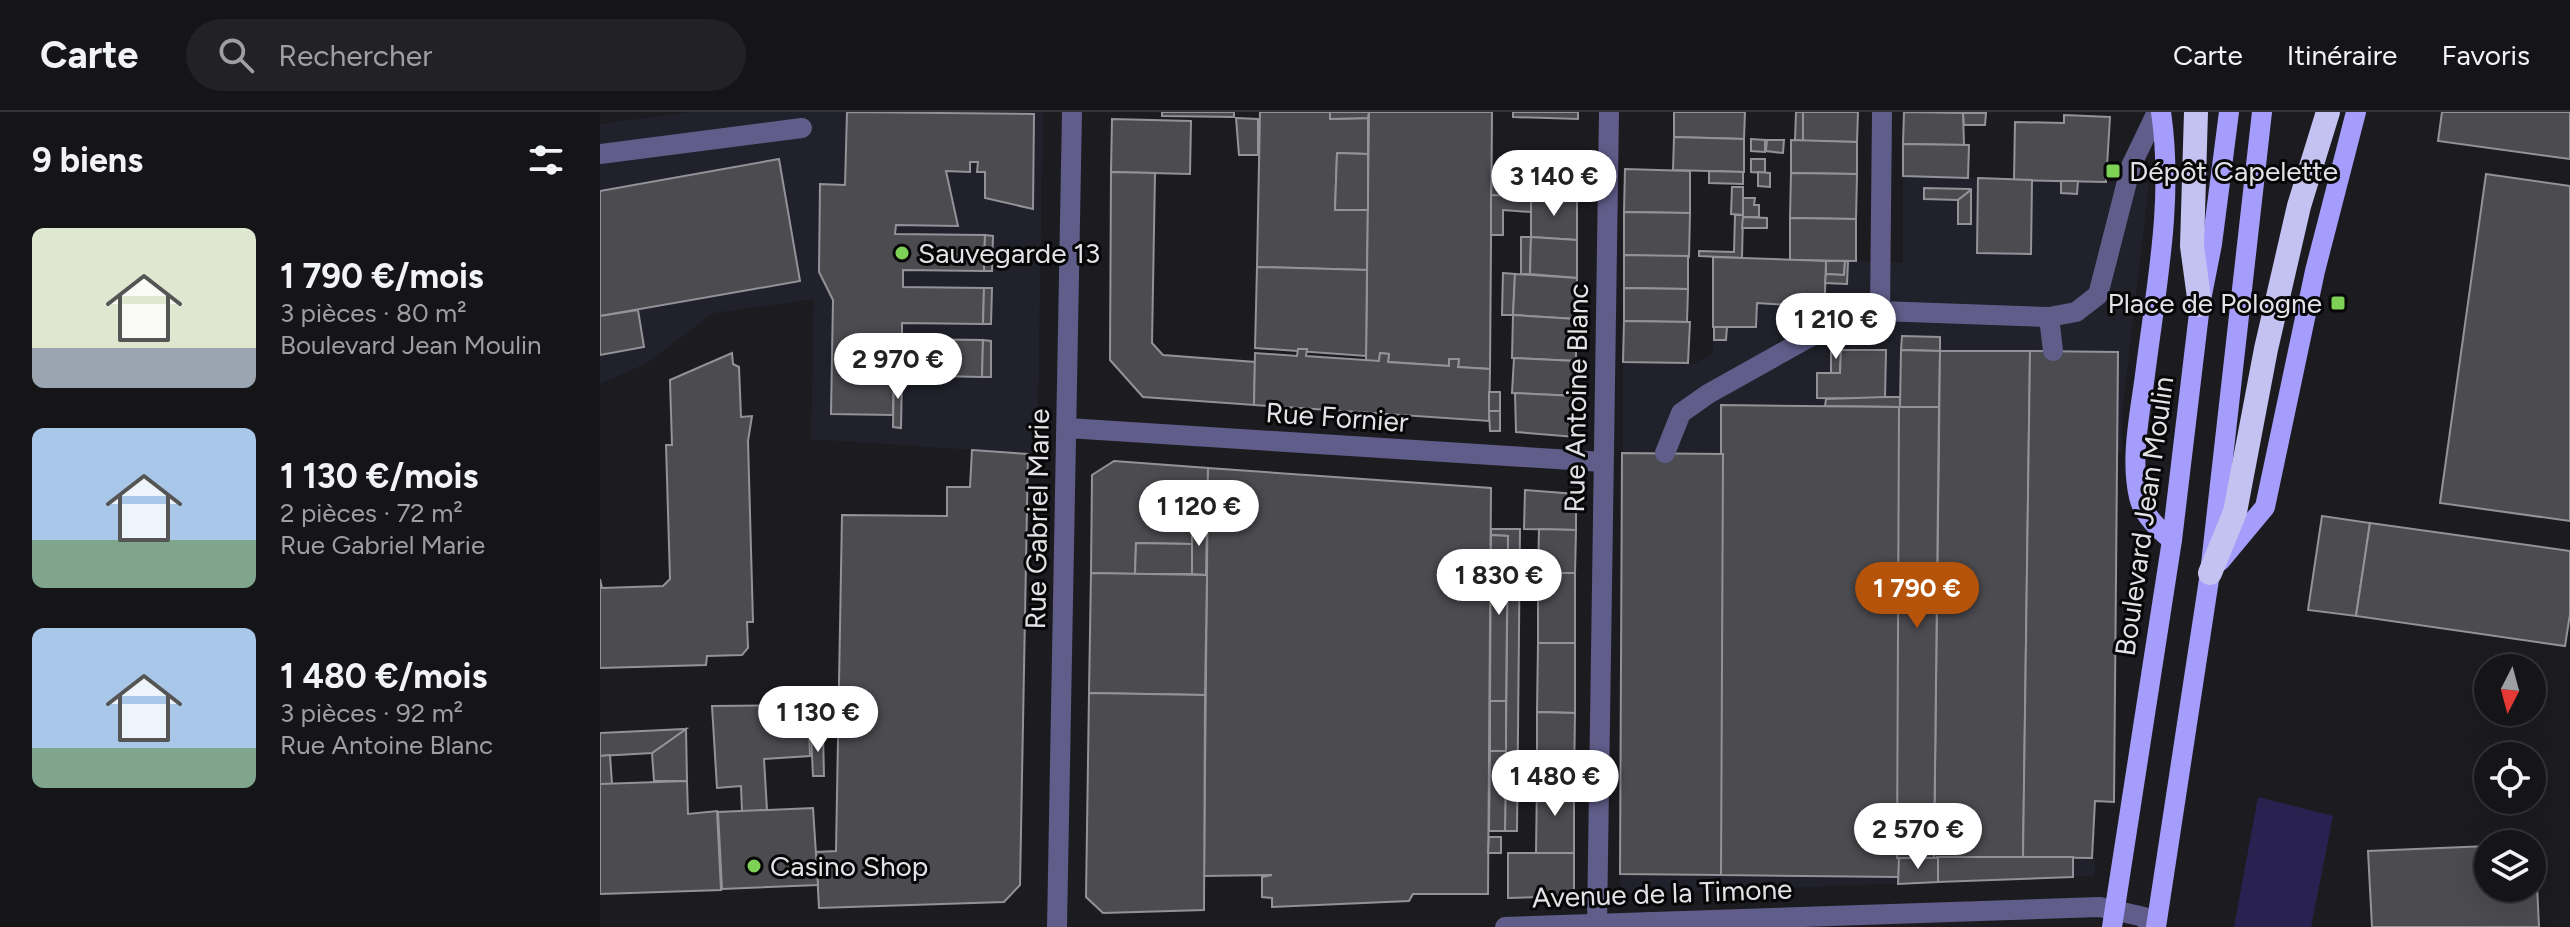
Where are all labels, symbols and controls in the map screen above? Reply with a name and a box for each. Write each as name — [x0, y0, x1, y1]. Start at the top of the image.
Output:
search box — [186, 19, 746, 91]
text: Carte — [40, 32, 138, 78]
icon: search — [214, 33, 258, 77]
text: Rechercher — [278, 37, 432, 74]
text: Carte — [2173, 38, 2243, 72]
text: Itinéraire — [2287, 38, 2397, 72]
text: Favoris — [2441, 38, 2530, 72]
icon: filters — [524, 138, 568, 182]
text: 9 biens — [32, 140, 143, 181]
pin: 3 140 € — [1480, 150, 1628, 218]
place label: Dépôt Capelette — [2129, 154, 2338, 188]
text: 3 140 € — [1509, 160, 1599, 192]
marker: Dépôt Capelette — [2104, 162, 2122, 180]
place label: Sauvegarde 13 — [918, 236, 1100, 270]
marker: Sauvegarde 13 — [893, 244, 911, 262]
text: 1 790 €/mois — [280, 256, 484, 297]
icon: home — [96, 260, 192, 356]
street label: Rue Antoine Blanc — [1557, 283, 1595, 513]
place label: Place de Pologne — [2107, 286, 2322, 320]
pin: 1 210 € — [1762, 293, 1910, 361]
marker: Place de Pologne — [2329, 294, 2347, 312]
text: 3 pièces · 80 m² — [280, 297, 467, 329]
text: 1 210 € — [1794, 303, 1878, 335]
text: Boulevard Jean Moulin — [280, 329, 542, 361]
pin: 2 970 € — [824, 333, 972, 401]
text: 2 970 € — [852, 343, 944, 375]
street label: Boulevard Jean Moulin — [2108, 374, 2180, 658]
street label: Rue Fornier — [1264, 395, 1410, 439]
street label: Rue Gabriel Marie — [1018, 408, 1056, 630]
text: 1 130 €/mois — [280, 456, 478, 497]
icon: home — [96, 460, 192, 556]
pin: 1 120 € — [1125, 480, 1273, 548]
text: 1 120 € — [1157, 490, 1241, 522]
text: 2 pièces · 72 m² — [280, 497, 463, 529]
text: Rue Gabriel Marie — [280, 529, 485, 561]
pin: 1 830 € — [1425, 549, 1573, 617]
text: 1 830 € — [1455, 559, 1543, 591]
pin: 1 790 € — [1843, 562, 1991, 630]
text: 1 790 € — [1873, 572, 1961, 604]
north arrow — [2474, 654, 2546, 726]
map controls — [2474, 654, 2546, 902]
text: 1 480 €/mois — [280, 656, 487, 697]
icon: home — [96, 660, 192, 756]
pin: 1 130 € — [744, 686, 892, 754]
text: 1 130 € — [776, 696, 860, 728]
text: 3 pièces · 92 m² — [280, 697, 463, 729]
text: Rue Antoine Blanc — [280, 729, 493, 761]
button: locate — [2474, 742, 2546, 814]
pin: 1 480 € — [1481, 750, 1629, 818]
text: 1 480 € — [1510, 760, 1600, 792]
pin: 2 570 € — [1844, 803, 1992, 871]
text: 2 570 € — [1872, 813, 1964, 845]
button: layers — [2474, 830, 2546, 902]
place label: Casino Shop — [770, 849, 928, 883]
marker: Casino Shop — [745, 857, 763, 875]
street label: Avenue de la Timone — [1531, 871, 1793, 915]

